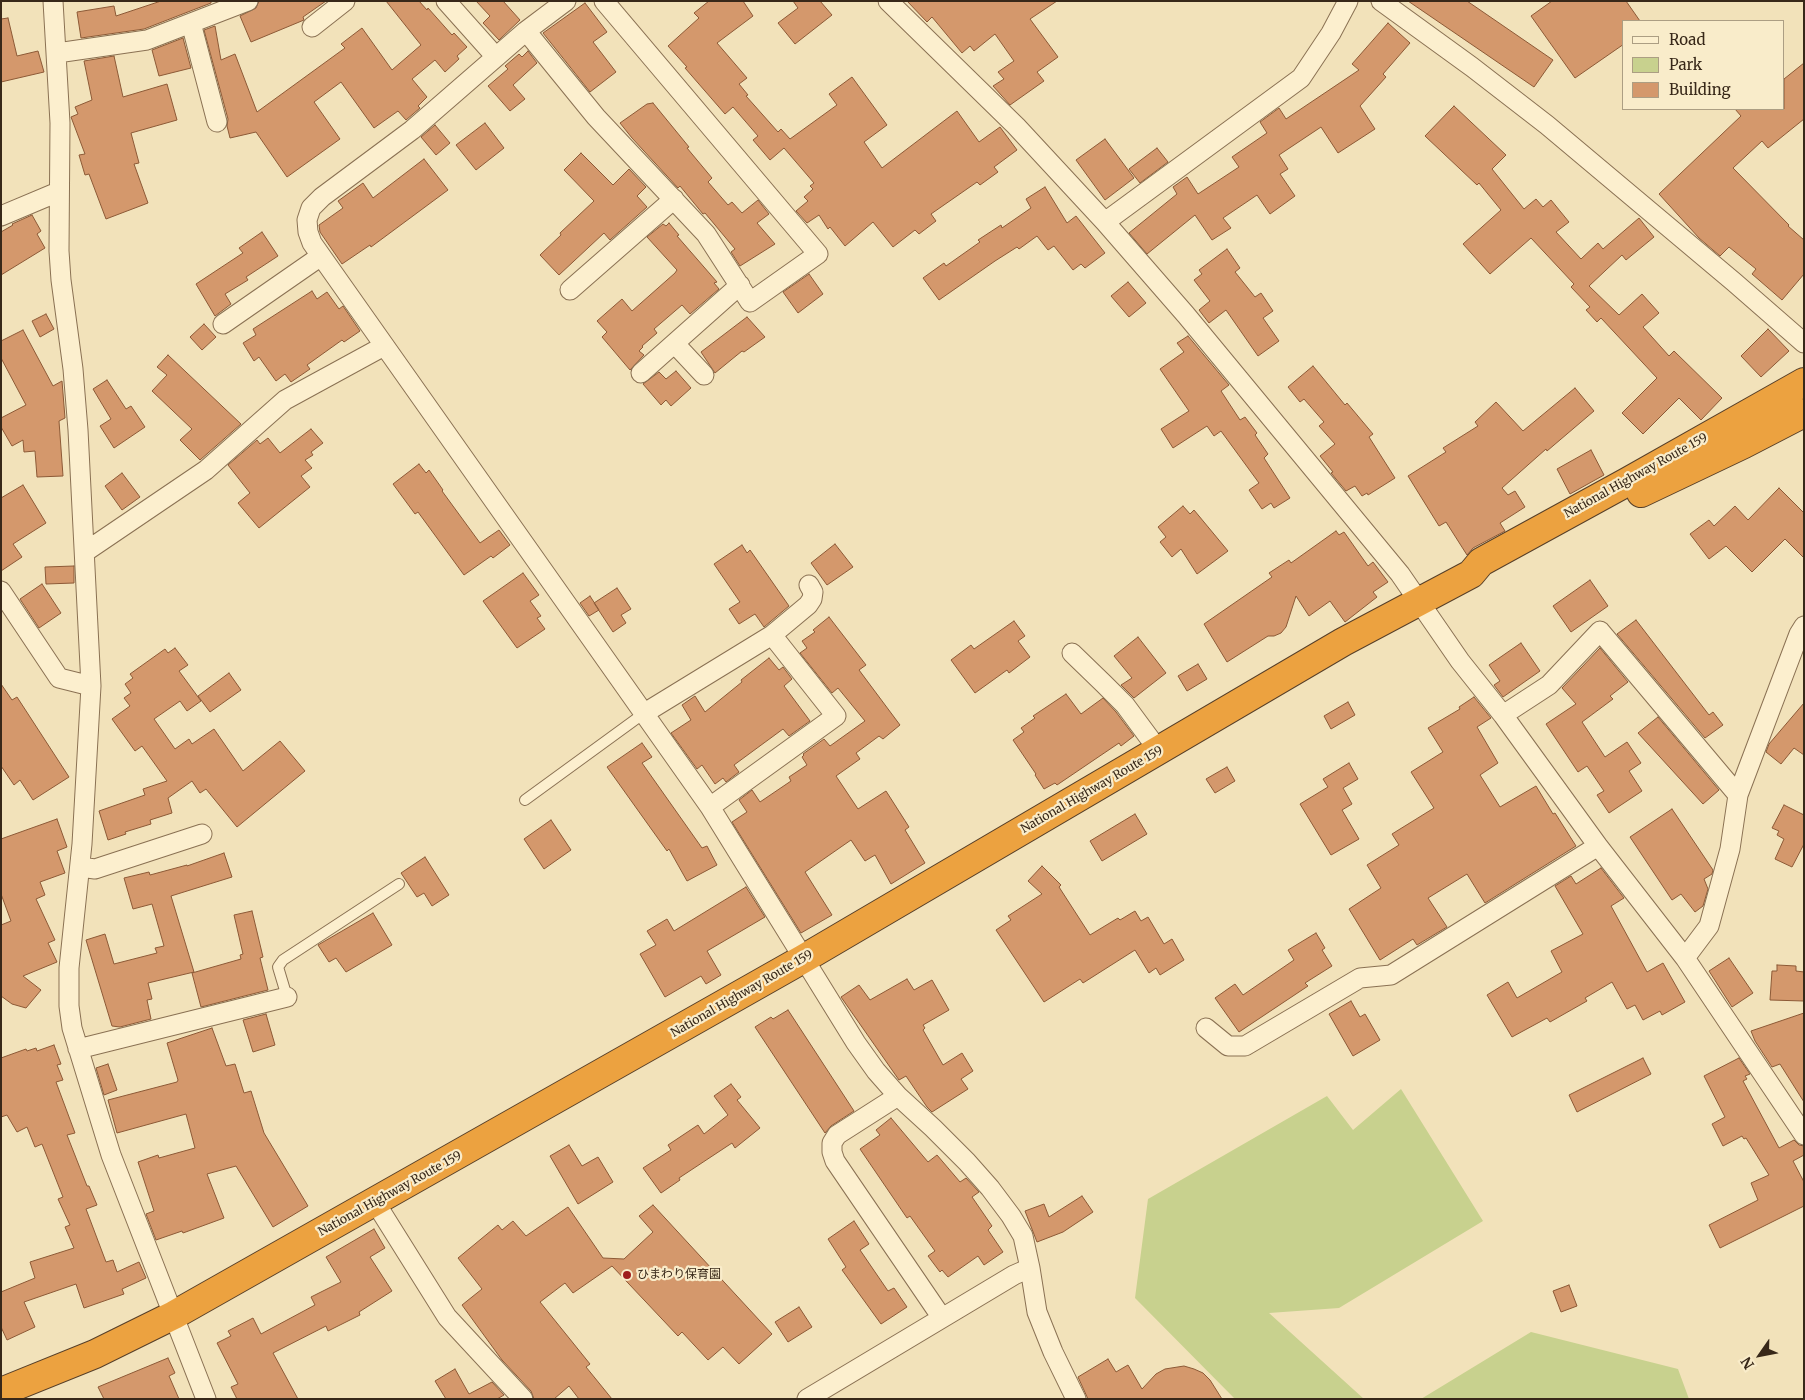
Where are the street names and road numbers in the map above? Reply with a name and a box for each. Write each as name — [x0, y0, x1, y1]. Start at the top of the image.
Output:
street label: National Highway Route 159 — [1562, 431, 1710, 521]
street label: National Highway Route 159 — [1018, 743, 1166, 837]
street label: National Highway Route 159 — [668, 947, 816, 1041]
street label: National Highway Route 159 — [316, 1149, 464, 1239]

